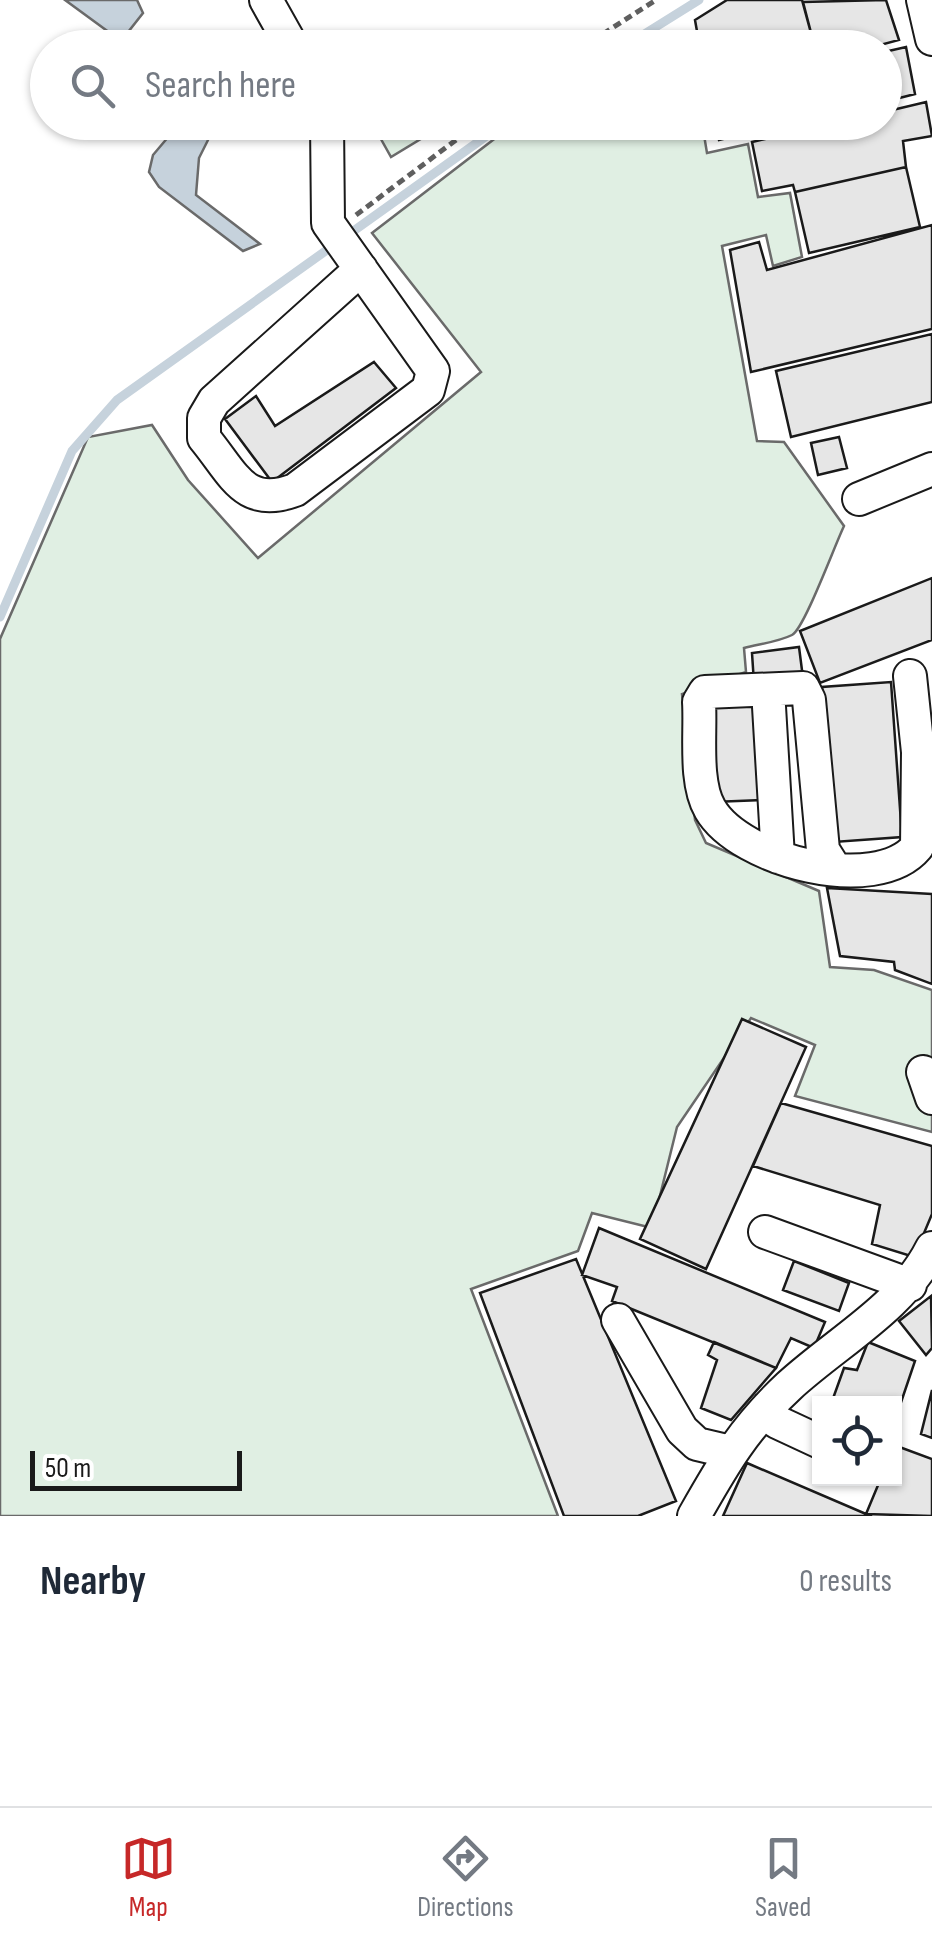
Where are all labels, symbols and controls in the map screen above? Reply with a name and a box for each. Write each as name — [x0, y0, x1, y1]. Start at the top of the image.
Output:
search box — [30, 30, 902, 140]
icon: search — [65, 58, 120, 113]
text: Search here — [145, 63, 296, 108]
map controls — [812, 1396, 902, 1486]
button: locate — [812, 1396, 902, 1486]
scale bar — [30, 1446, 242, 1490]
text: 50 m — [45, 1452, 91, 1485]
text: Nearby — [40, 1556, 146, 1607]
text: 0 results — [799, 1562, 892, 1601]
tab: Map — [121, 1831, 176, 1924]
tab: Directions — [417, 1831, 514, 1924]
tab: Saved — [755, 1831, 811, 1924]

